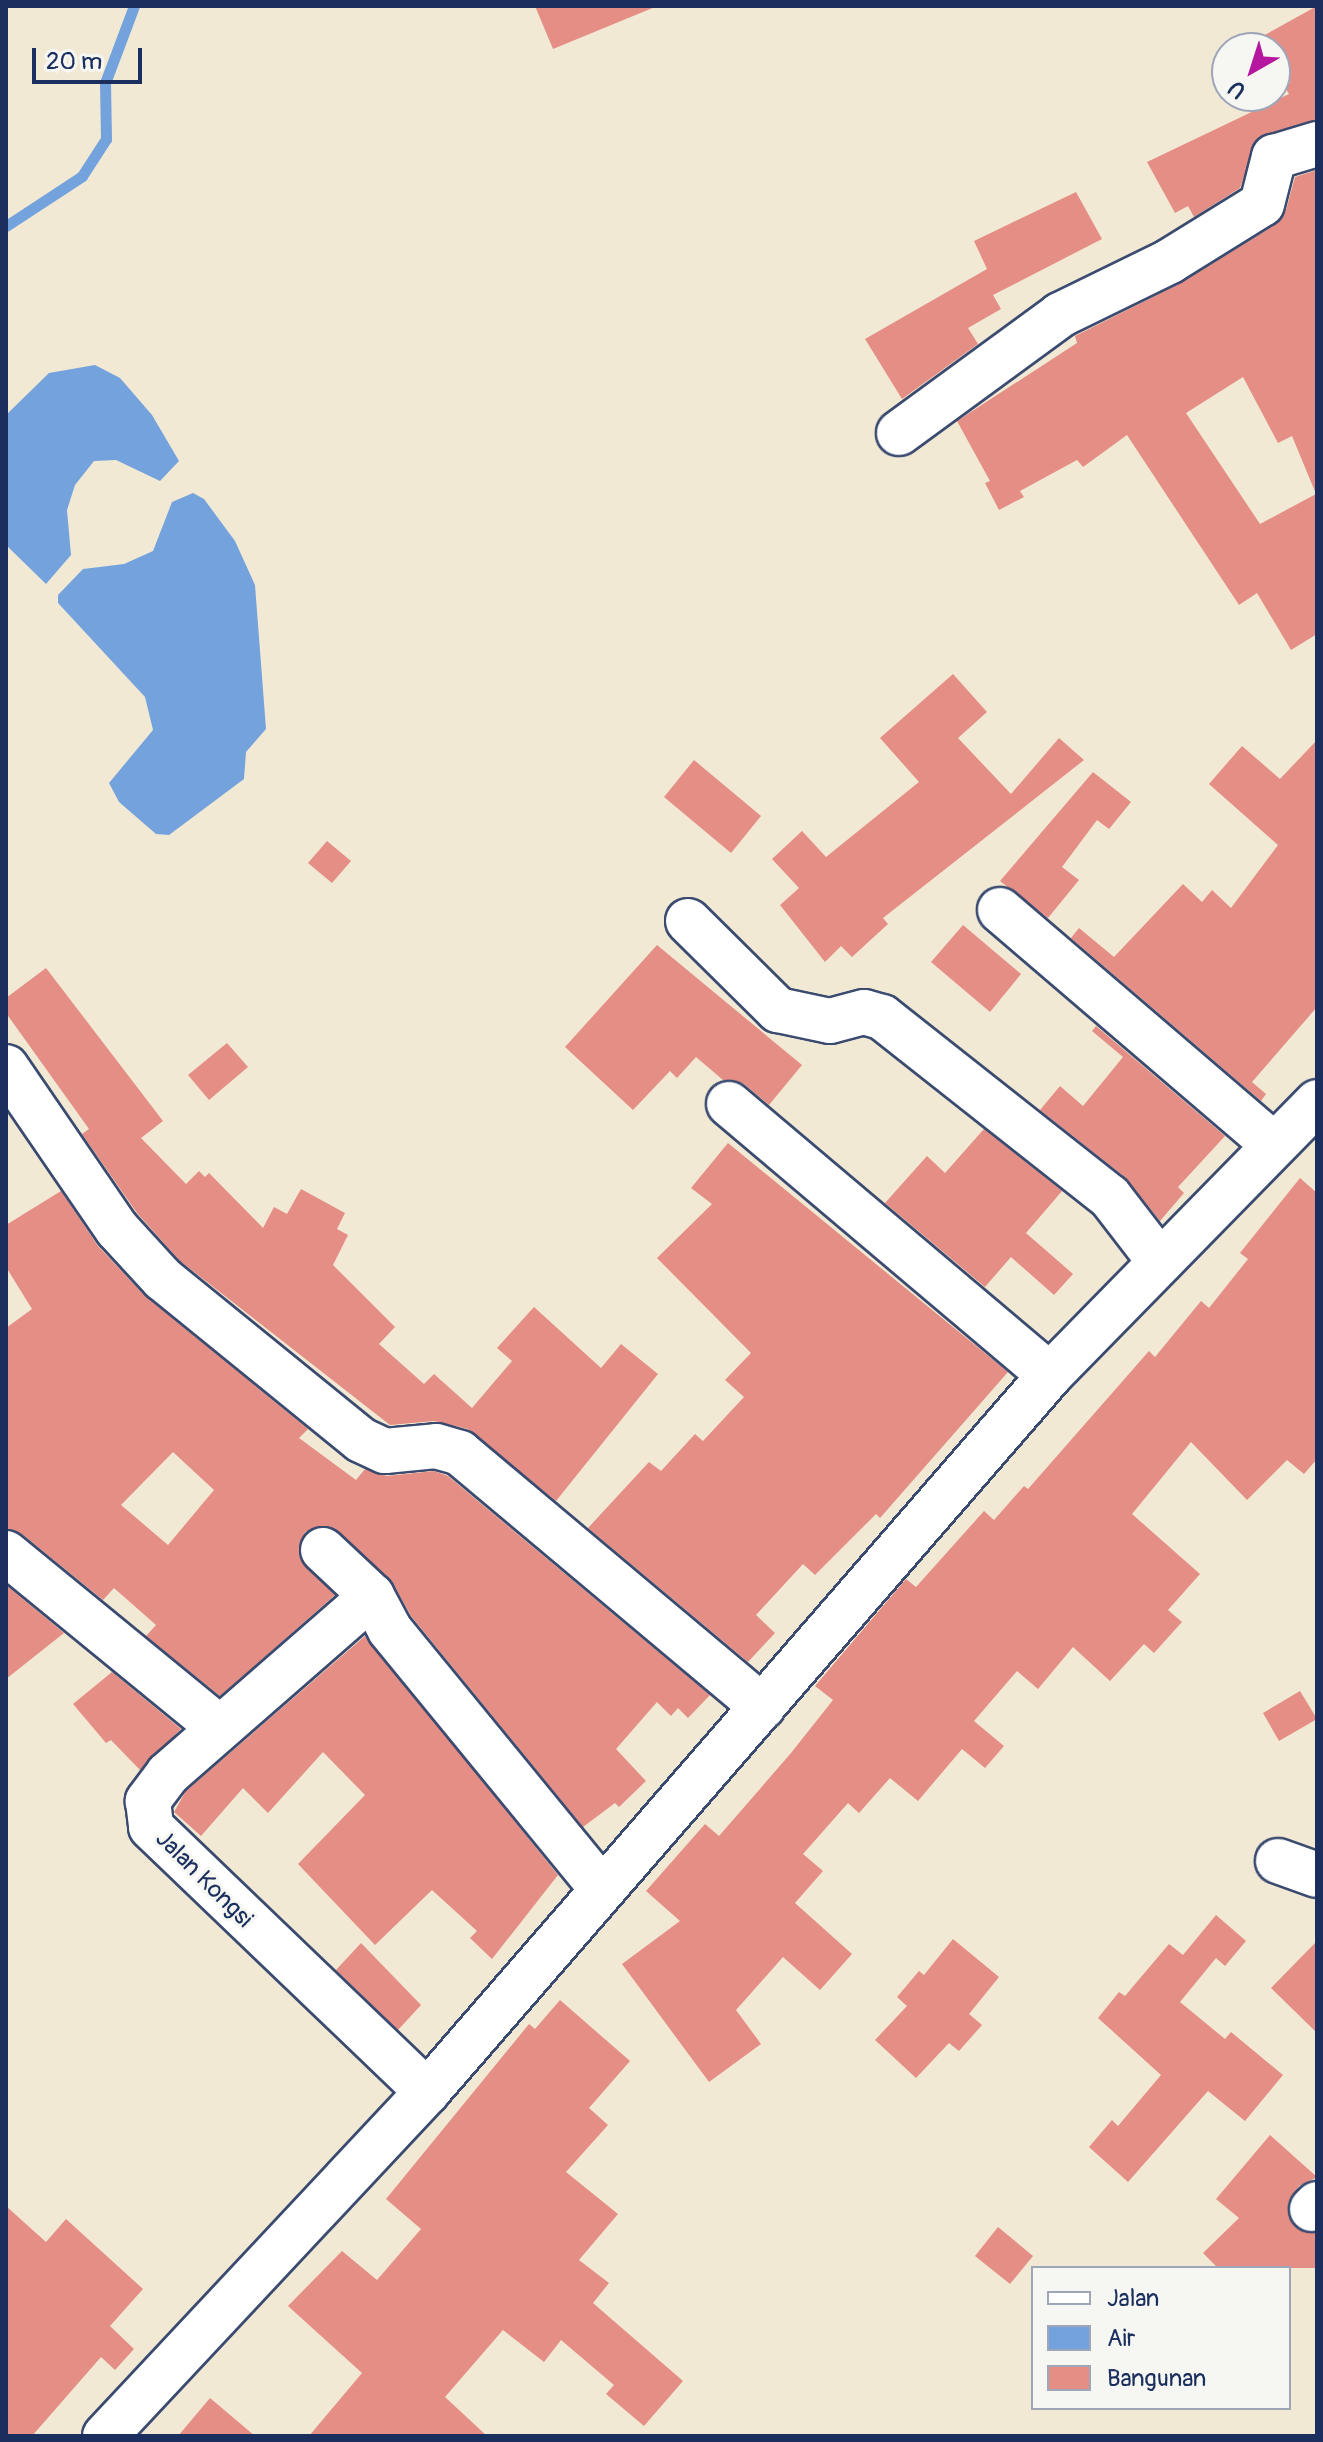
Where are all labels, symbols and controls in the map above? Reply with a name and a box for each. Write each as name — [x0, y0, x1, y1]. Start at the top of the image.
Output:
scale bar — [36, 32, 146, 82]
north arrow — [1211, 32, 1291, 112]
text: 20 m — [46, 47, 102, 76]
text: U — [1223, 74, 1252, 105]
street label: Jalan Kongsi — [149, 1824, 259, 1934]
legend — [1031, 2266, 1291, 2410]
text: Jalan — [1107, 2284, 1159, 2313]
text: Air — [1107, 2324, 1135, 2353]
text: Bangunan — [1107, 2364, 1206, 2393]

